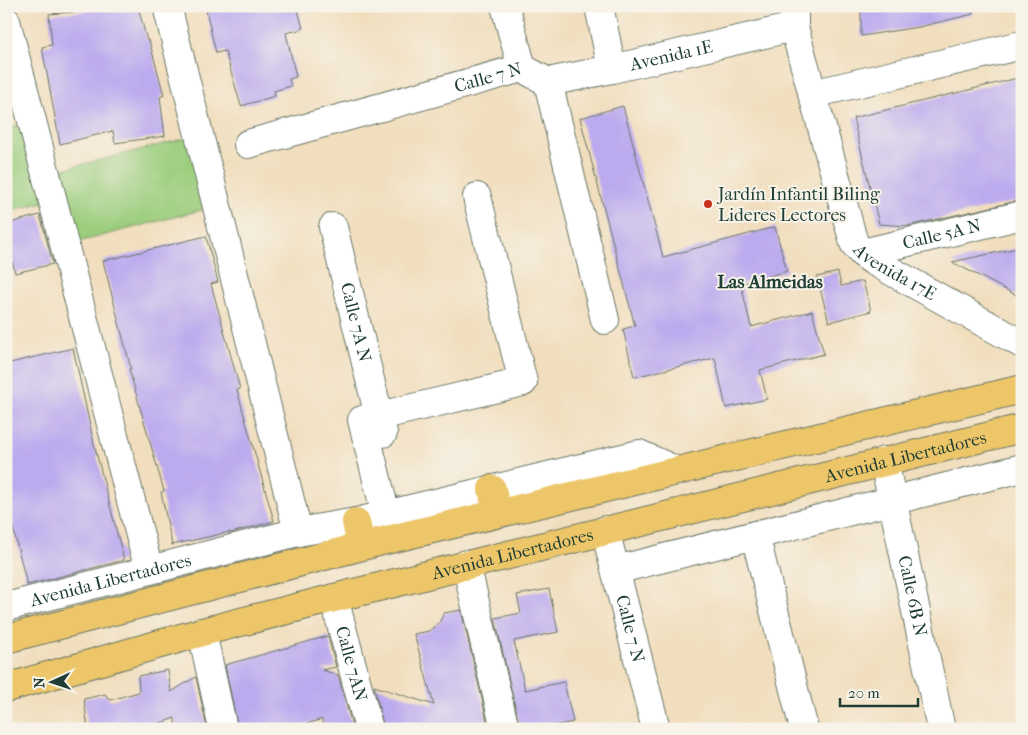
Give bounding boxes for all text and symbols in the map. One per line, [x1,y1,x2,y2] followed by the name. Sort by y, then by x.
[627,36,715,76] street label: Avenida 1E
[452,58,525,97] street label: Calle 7 N
[716,184,880,226] place label: Jardín Infantil Biling Lideres Lectores
[702,198,714,210] marker: Jardín Infantil Biling Lideres Lectores
[901,215,984,254] street label: Calle 5A N
[848,239,940,305] street label: Avenida 17E
[717,271,823,293] district label: Las Almeidas
[336,281,375,364] street label: Calle 7A N
[822,427,989,488] street label: Avenida Libertadores
[429,524,596,585] street label: Avenida Libertadores
[27,550,194,612] street label: Avenida Libertadores
[893,554,931,639] street label: Calle 6B N
[611,593,649,665] street label: Calle 7 N
[331,624,371,704] street label: Calle 7AN
[28,658,78,708] north arrow
[840,675,918,707] scale bar
[31,677,48,688] text: N
[848,684,880,702] text: 20 m

